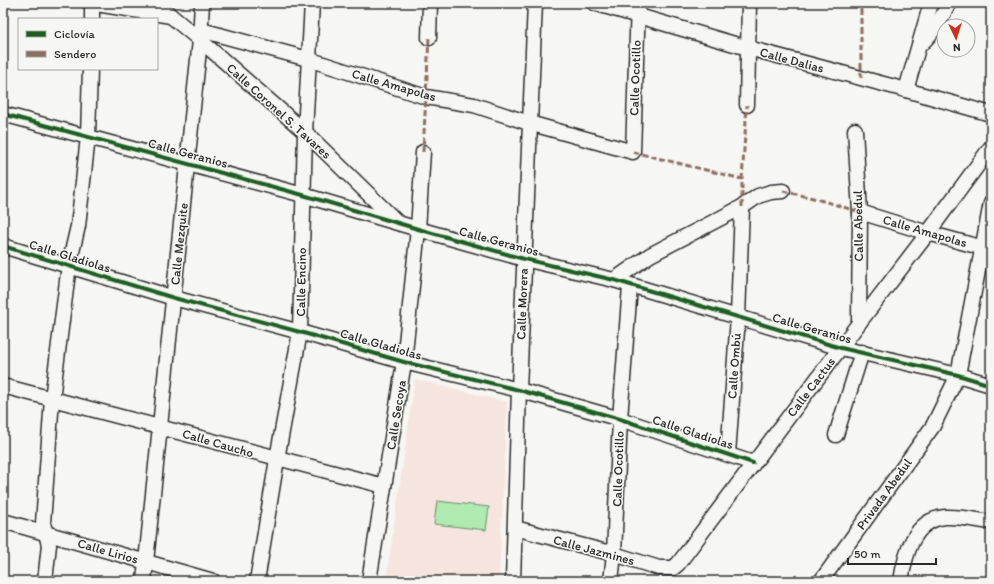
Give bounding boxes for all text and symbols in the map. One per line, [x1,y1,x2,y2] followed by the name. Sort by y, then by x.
[18,18,158,70] legend
[936,18,976,58] north arrow
[54,27,96,41] text: Ciclovía
[626,39,644,116] street label: Calle Ocotillo
[952,41,961,54] text: N
[758,44,826,76] street label: Calle Dalias
[54,47,96,61] text: Sendero
[224,60,334,162] street label: Calle Coronel S. Tavares
[350,66,438,104] street label: Calle Amapolas
[147,135,230,171] street label: Calle Geranios
[850,190,866,262] street label: Calle Abedul
[167,202,191,286] street label: Calle Mezquite
[881,212,969,250] street label: Calle Amapolas
[458,223,541,259] street label: Calle Geranios
[27,236,113,276] street label: Calle Gladiolas
[293,247,309,317] street label: Calle Encino
[513,267,531,340] street label: Calle Morera
[771,310,854,347] street label: Calle Geranios
[338,325,424,363] street label: Calle Gladiolas
[724,333,744,399] street label: Calle Ombú
[784,354,838,420] street label: Calle Cactus
[383,378,409,451] street label: Calle Secoya
[651,412,736,452] street label: Calle Gladiolas
[181,426,256,460] street label: Calle Caucho
[609,430,627,507] street label: Calle Ocotillo
[853,455,915,532] street label: Privada Abedul
[552,532,636,568] street label: Calle Jazmines
[76,535,140,567] street label: Calle Lirios
[848,540,936,566] scale bar
[854,547,880,561] text: 50 m

